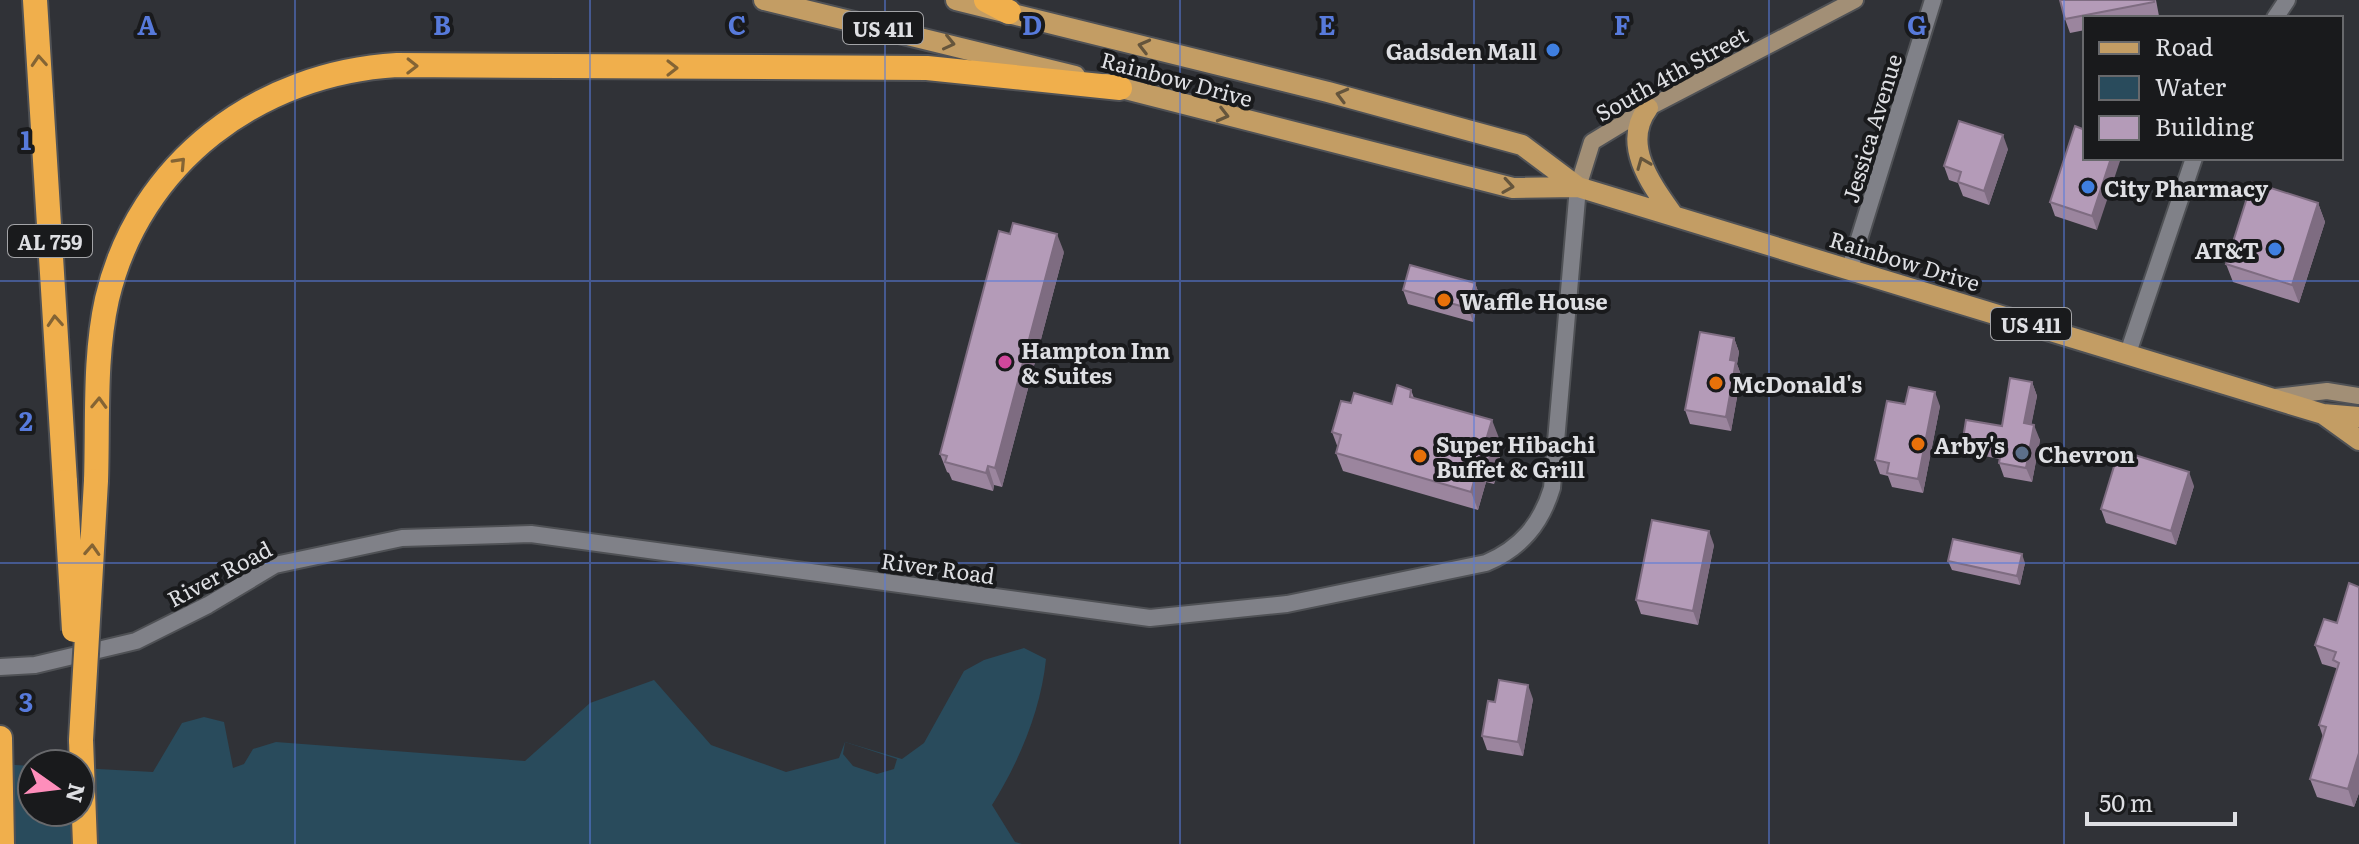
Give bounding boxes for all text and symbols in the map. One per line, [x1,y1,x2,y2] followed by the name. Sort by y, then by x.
[137,4,157,43] text: A
[433,4,451,43] text: B
[728,4,746,43] text: C
[1022,4,1042,43] text: D
[1318,4,1336,43] text: E
[1614,4,1630,43] text: F
[1907,4,1927,43] text: G
[843,12,923,44] road number: US 411
[2083,16,2343,160] legend
[1589,17,1753,129] street label: South 4th Street
[2155,28,2214,63] text: Road
[942,34,956,51] one-way arrow
[1386,34,1537,67] place label: Gadsden Mall
[1138,38,1152,55] one-way arrow
[1544,41,1562,59] marker: Gadsden Mall
[1097,42,1257,114] street label: Rainbow Drive
[1833,49,1909,207] street label: Jessica Avenue
[31,54,48,67] one-way arrow
[406,57,419,74] one-way arrow
[666,59,679,76] one-way arrow
[2155,68,2227,103] text: Water
[1336,88,1349,105] one-way arrow
[1216,105,1229,122] one-way arrow
[2155,108,2254,143] text: Building
[21,119,32,158] text: 1
[1637,157,1653,171] one-way arrow
[170,158,185,172] one-way arrow
[2104,171,2269,204] place label: City Pharmacy
[1501,177,1514,194] one-way arrow
[2079,178,2097,196] marker: City Pharmacy
[1826,221,1984,299] street label: Rainbow Drive
[8,225,92,257] road number: AL 759
[2195,233,2259,266] place label: AT&T
[2266,240,2284,258] marker: AT&T
[1460,284,1608,317] place label: Waffle House
[1435,291,1453,309] marker: Waffle House
[1991,308,2071,340] road number: US 411
[47,314,64,327] one-way arrow
[1021,333,1170,391] place label: Hampton Inn & Suites
[996,353,1014,371] marker: Hampton Inn & Suites
[1732,367,1862,400] place label: McDonald's
[1707,374,1725,392] marker: McDonald's
[91,396,108,409] one-way arrow
[19,400,33,439] text: 2
[1436,427,1595,485] place label: Super Hibachi Buffet & Grill
[1934,428,2005,461] place label: Arby's
[1909,435,1927,453] marker: Arby's
[2038,437,2135,470] place label: Chevron
[2013,444,2031,462] marker: Chevron
[1411,447,1429,465] marker: Super Hibachi Buffet & Grill
[161,532,277,614] street label: River Road
[83,543,100,556] one-way arrow
[879,543,997,591] street label: River Road
[19,681,33,720] text: 3
[16,748,96,828] north arrow
[2087,776,2235,826] scale bar
[59,780,95,806] text: N
[2099,784,2153,819] text: 50 m

